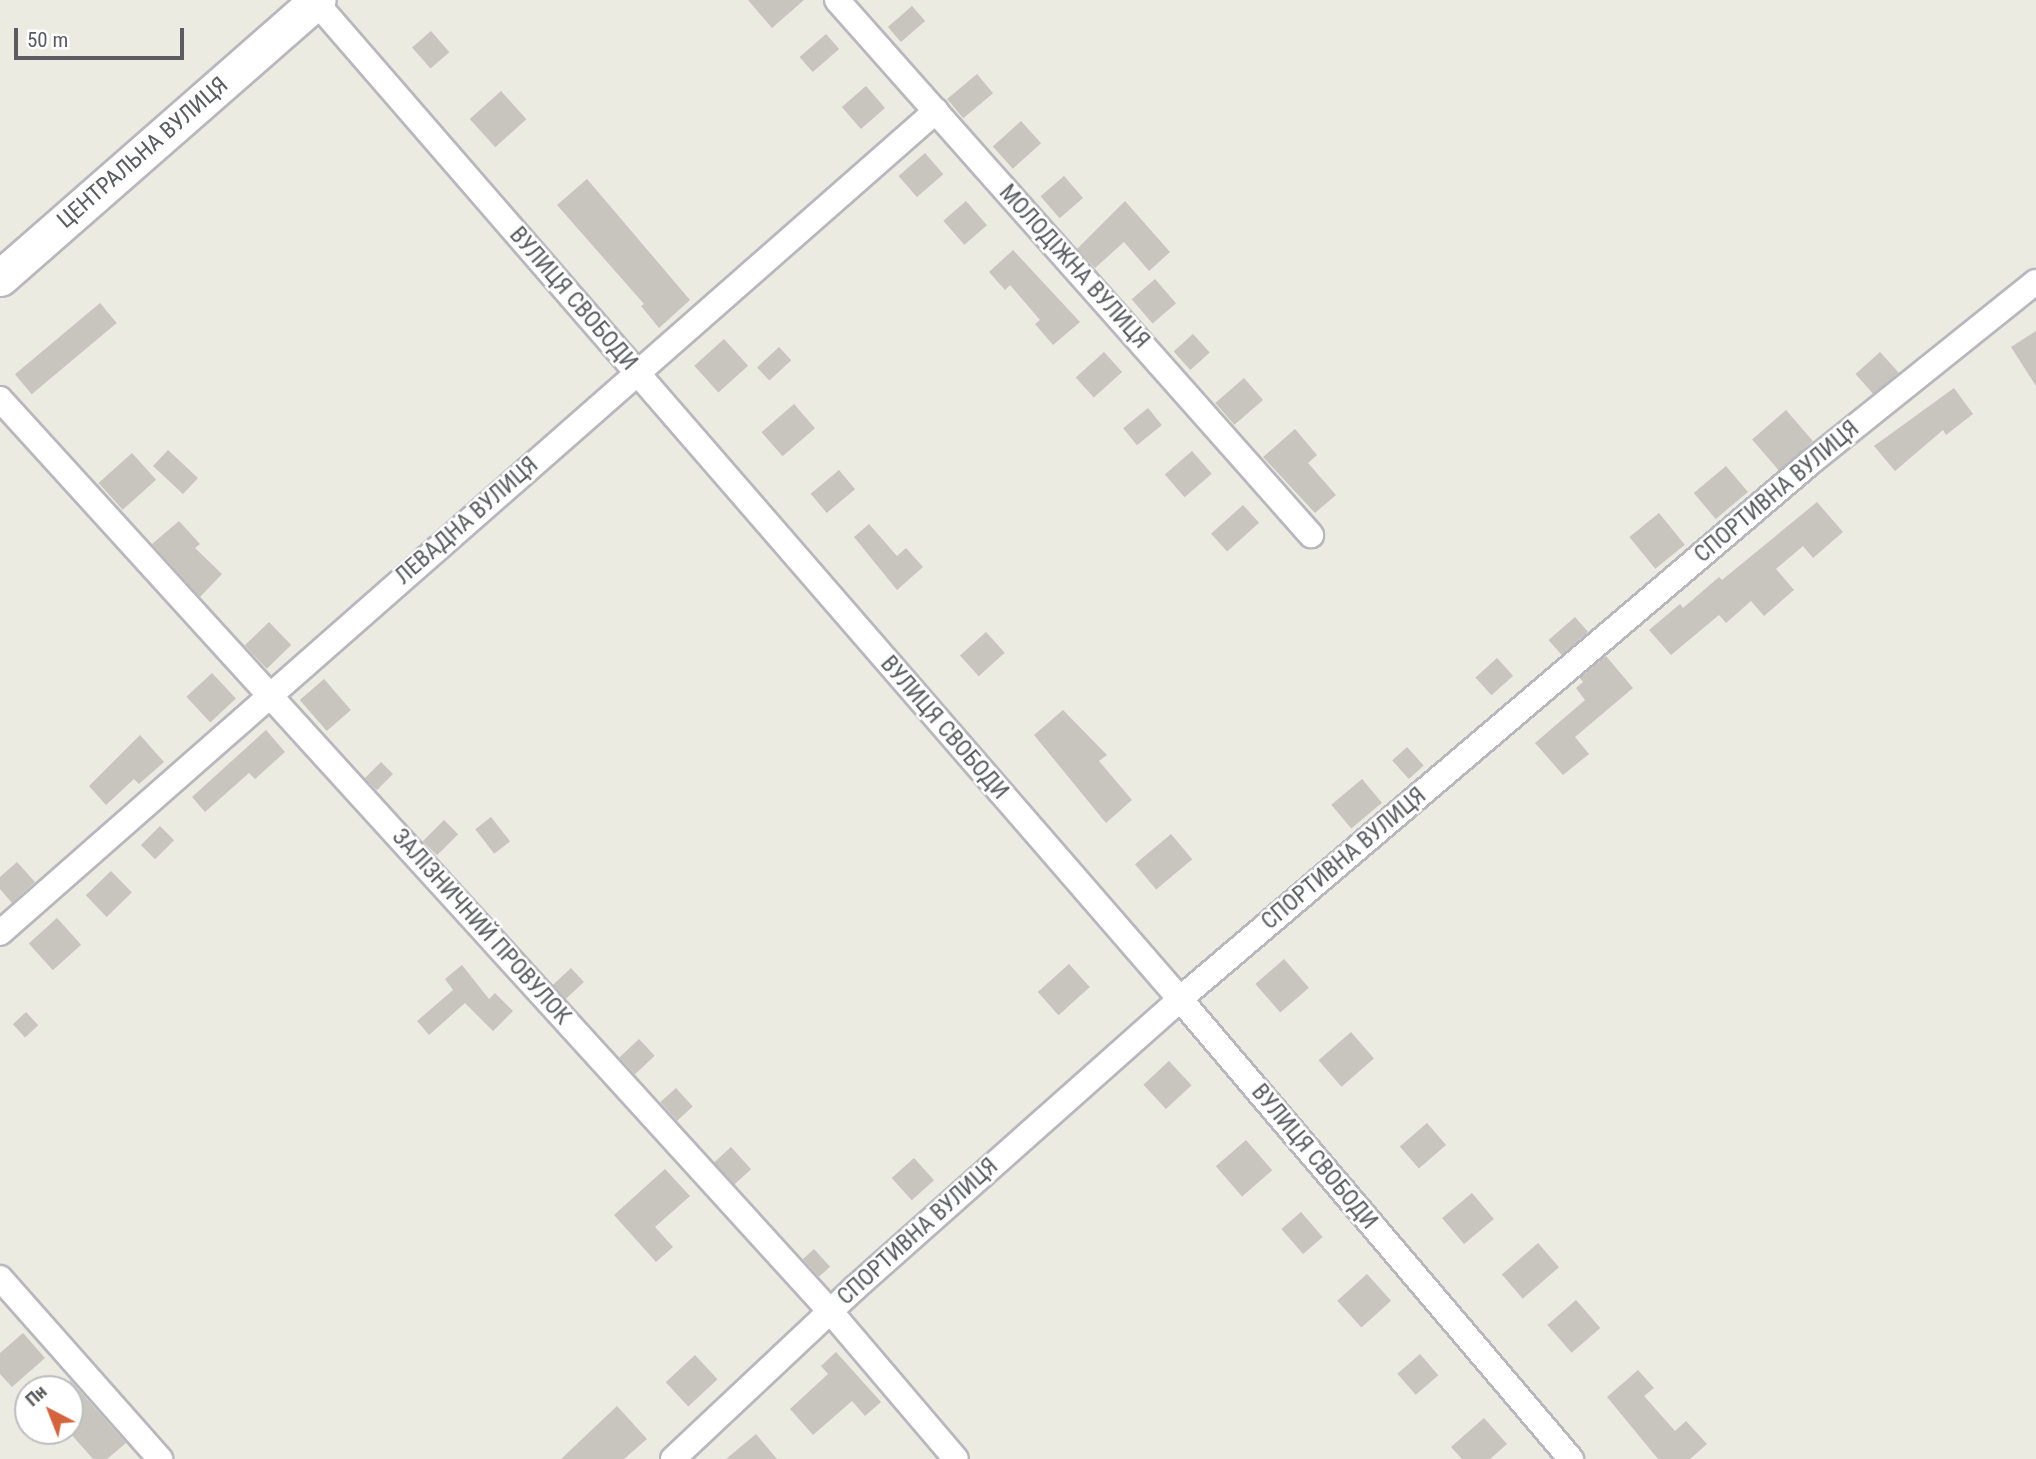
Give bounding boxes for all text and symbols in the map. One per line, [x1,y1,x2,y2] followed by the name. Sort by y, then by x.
[18,14,187,58] scale bar
[27,28,68,52] text: 50 m
[52,71,234,235] street label: ЦЕНТРАЛЬНА ВУЛИЦЯ
[993,179,1155,355] street label: МОЛОДІЖНА ВУЛИЦЯ
[503,222,643,376] street label: ВУЛИЦЯ СВОБОДИ
[1689,415,1865,569] street label: СПОРТИВНА ВУЛИЦЯ
[390,451,544,591] street label: ЛЕВАДНА ВУЛИЦЯ
[874,651,1014,805] street label: ВУЛИЦЯ СВОБОДИ
[1256,782,1432,936] street label: СПОРТИВНА ВУЛИЦЯ
[386,824,576,1030] street label: ЗАЛІЗНИЧНИЙ ПРОВУЛОК
[1245,1079,1383,1235] street label: ВУЛИЦЯ СВОБОДИ
[832,1153,1004,1311] street label: СПОРТИВНА ВУЛИЦЯ
[14,1375,84,1445] north arrow
[20,1380,52,1411] text: Пн

